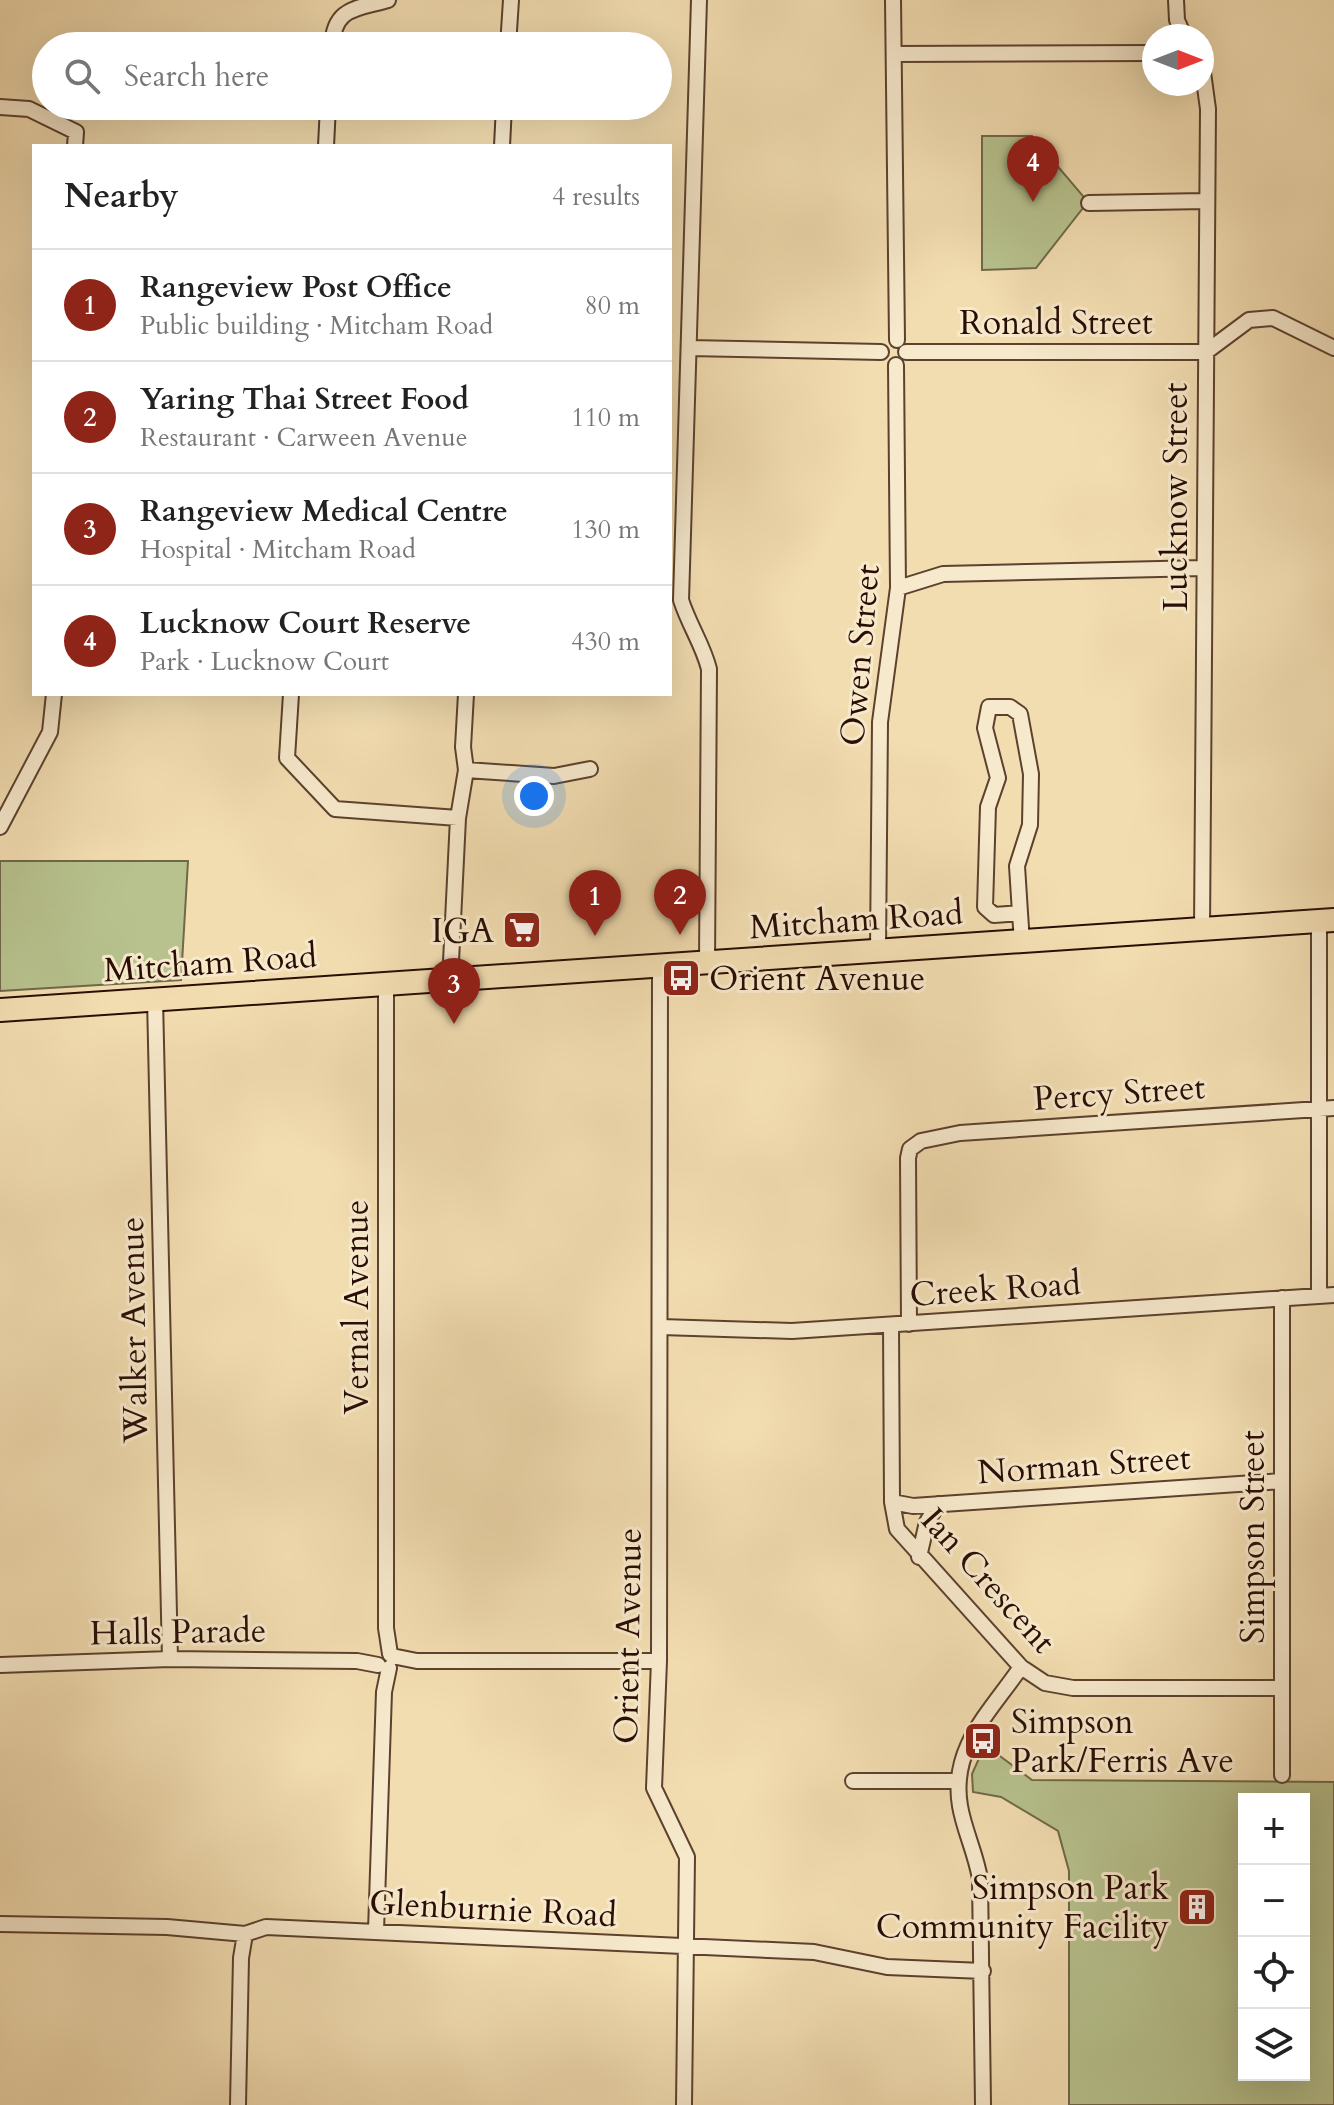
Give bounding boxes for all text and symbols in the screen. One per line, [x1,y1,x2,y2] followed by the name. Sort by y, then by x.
[1142,24,1214,96] north arrow
[32,32,672,120] search box
[60,54,104,98] icon: search
[124,56,269,97] text: Search here
[1007,136,1059,202] pin: 4
[64,173,179,219] text: Nearby
[552,179,640,214] text: 4 results
[140,267,452,308] text: Rangeview Post Office
[83,288,97,323] text: 1
[584,288,640,323] text: 80 m
[959,300,1153,346] street label: Ronald Street
[140,308,493,343] text: Public building · Mitcham Road
[140,379,469,420] text: Yaring Thai Street Food
[1153,382,1199,611] street label: Lucknow Street
[83,400,97,435] text: 2
[571,400,640,435] text: 110 m
[140,420,468,455] text: Restaurant · Carween Avenue
[140,491,508,532] text: Rangeview Medical Centre
[83,512,97,547] text: 3
[571,512,640,547] text: 130 m
[140,532,416,567] text: Hospital · Mitcham Road
[829,562,891,748] street label: Owen Street
[140,603,471,644] text: Lucknow Court Reserve
[83,624,97,659] text: 4
[571,624,640,659] text: 430 m
[140,644,389,679] text: Park · Lucknow Court
[514,776,554,816] your location
[654,869,706,935] pin: 2
[569,870,621,936] pin: 1
[748,890,964,950] street label: Mitcham Road
[431,908,495,954] place label: IGA
[501,909,543,951] supermarket icon: IGA
[102,933,318,993] street label: Mitcham Road
[709,956,925,1002] place label: Orient Avenue
[660,957,702,999] bus stop icon: Orient Avenue
[428,958,480,1024] pin: 3
[1032,1064,1207,1122] street label: Percy Street
[334,1200,380,1414] street label: Vernal Avenue
[109,1216,159,1445] street label: Walker Avenue
[908,1260,1082,1318] street label: Creek Road
[1230,1430,1276,1644] street label: Simpson Street
[976,1435,1192,1495] street label: Norman Street
[911,1498,1066,1663] street label: Ian Crescent
[603,1528,653,1745] street label: Orient Avenue
[89,1607,267,1657] street label: Halls Parade
[1011,1699,1234,1784] place label: Simpson Park/Ferris Ave
[962,1720,1004,1762] bus stop icon: Simpson Park/Ferris Ave
[1238,1793,1310,2081] map controls
[1238,1793,1310,1865] button: +
[876,1865,1170,1950] place label: Simpson Park Community Facility
[1238,1865,1310,1937] button: −
[368,1880,618,1938] street label: Glenburnie Road
[1176,1886,1218,1928] building icon: Simpson Park Community Facility
[1238,1937,1310,2009] button: locate
[1238,2009,1310,2081] button: layers

